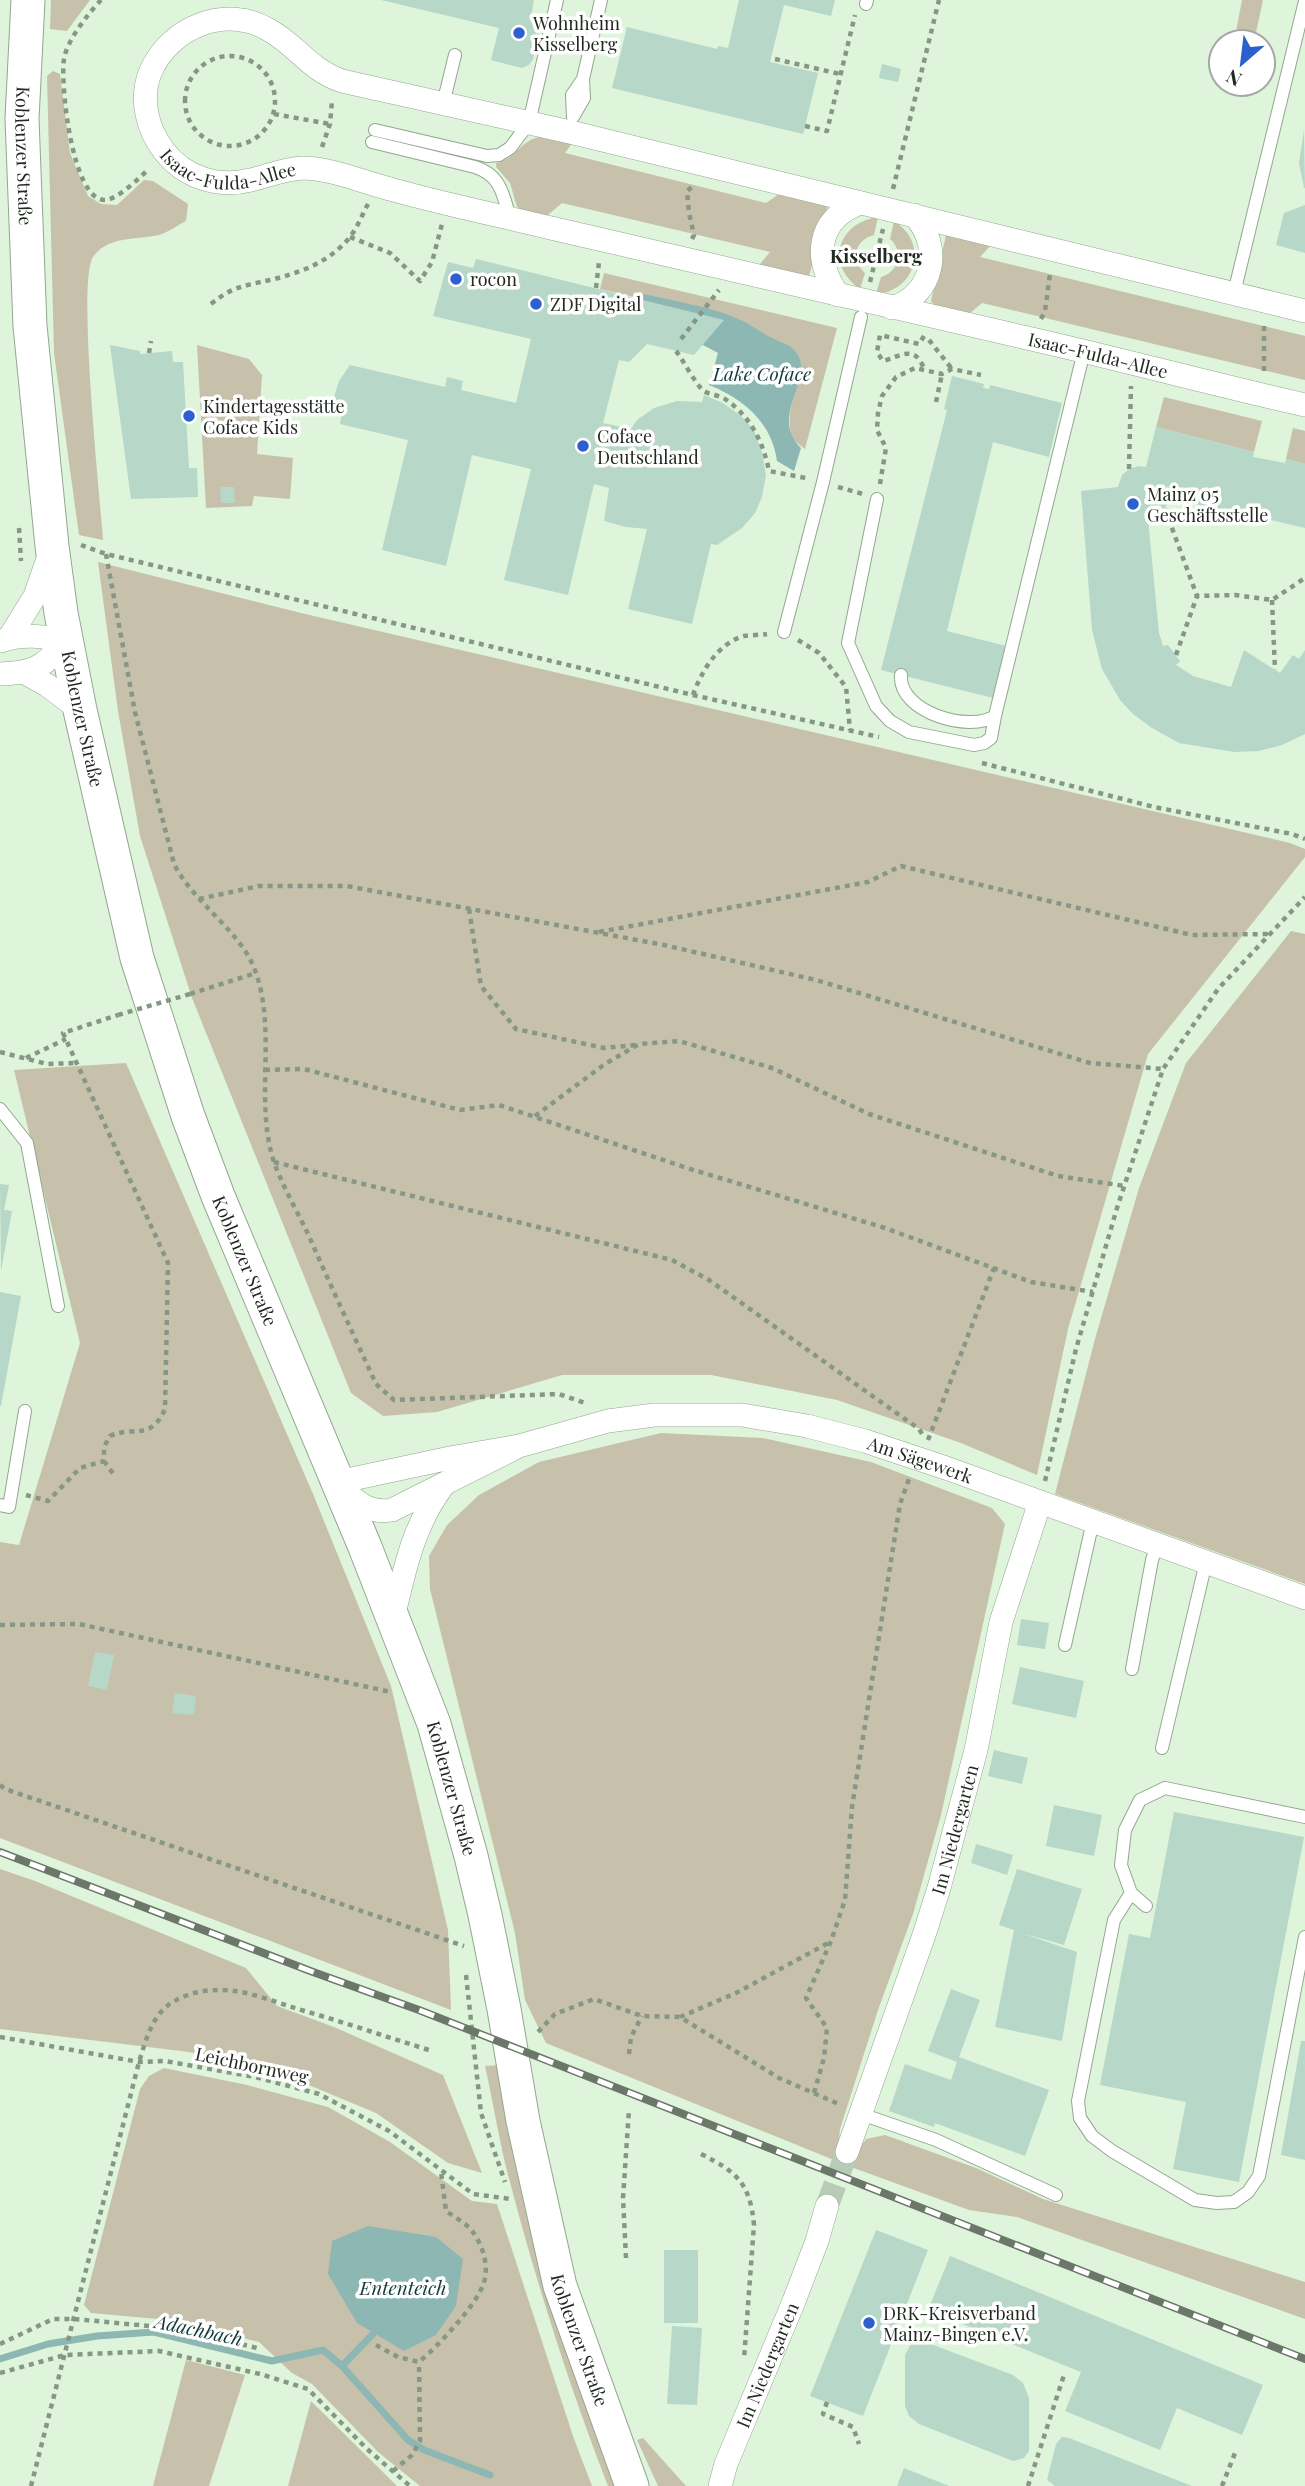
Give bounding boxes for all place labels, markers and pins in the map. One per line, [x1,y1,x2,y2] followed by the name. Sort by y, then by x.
[532,11,620,56] place label: Wohnheim Kisselberg
[511,25,527,41] marker: Wohnheim Kisselberg
[470,267,517,291] place label: rocon
[448,271,464,287] marker: rocon
[550,292,641,316] place label: ZDF Digital
[528,296,544,312] marker: ZDF Digital
[203,394,345,439] place label: Kindertagesstätte Coface Kids
[181,408,197,424] marker: Kindertagesstätte Coface Kids
[597,424,699,469] place label: Coface Deutschland
[575,438,591,454] marker: Coface Deutschland
[1147,482,1268,527] place label: Mainz 05 Geschäftsstelle
[1125,496,1141,512] marker: Mainz 05 Geschäftsstelle
[883,2301,1036,2346] place label: DRK-Kreisverband Mainz-Bingen e.V.
[861,2315,877,2331] marker: DRK-Kreisverband Mainz-Bingen e.V.

